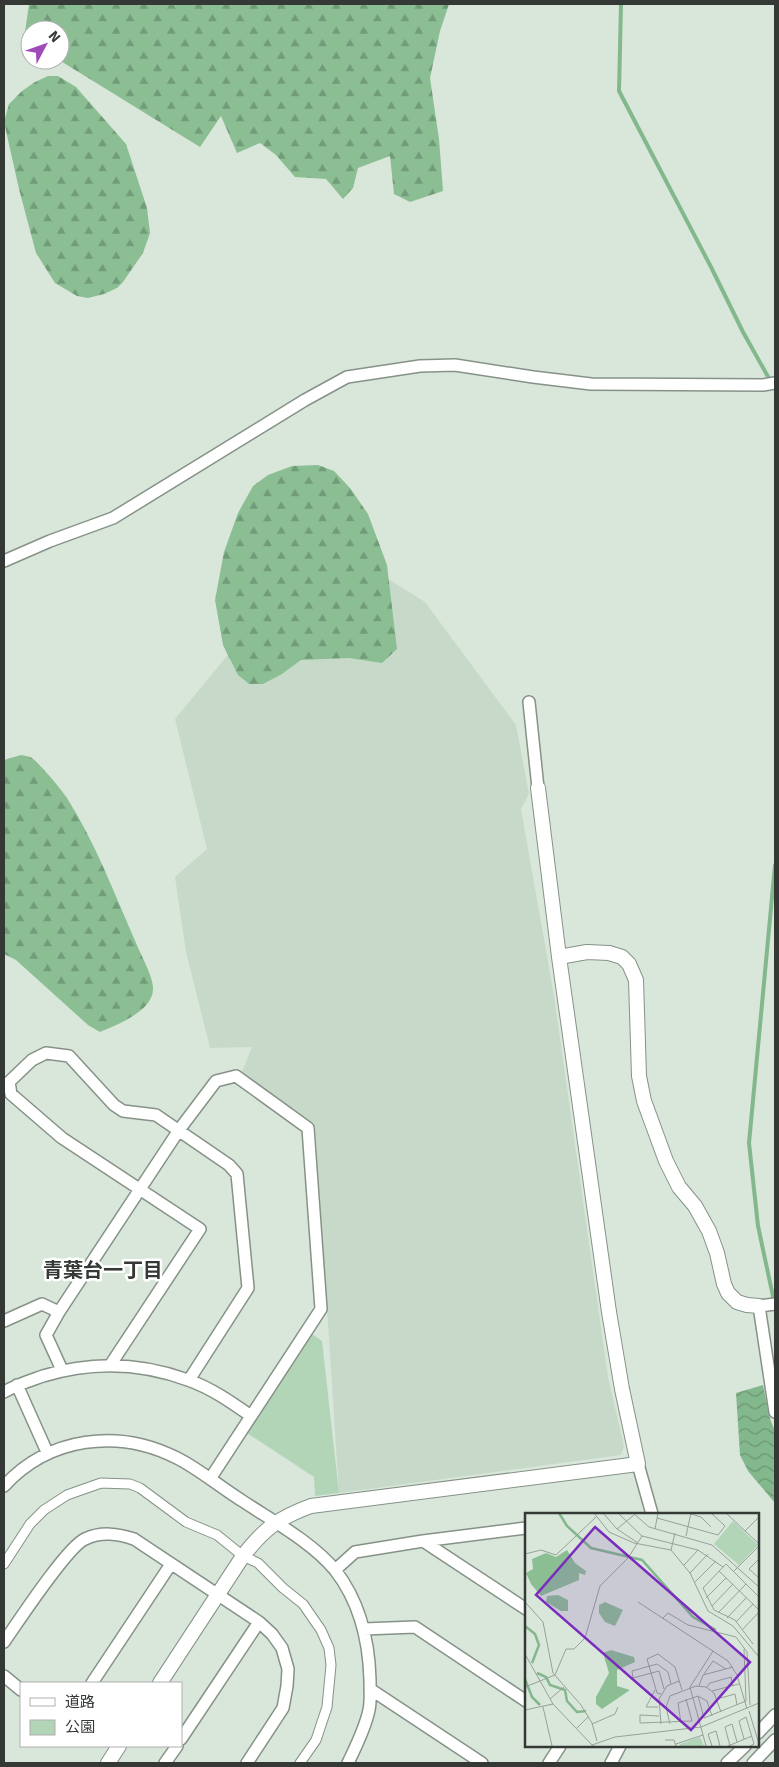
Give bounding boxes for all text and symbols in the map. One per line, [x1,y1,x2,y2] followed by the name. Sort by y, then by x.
[20,20,70,70] north arrow
[45,28,64,46] text: N
[43,1258,163,1283] district label: 青葉台一丁目
[525,1513,759,1747] inset map
[20,1682,182,1747] legend
[65,1693,95,1711] text: 道路
[65,1718,95,1736] text: 公園

